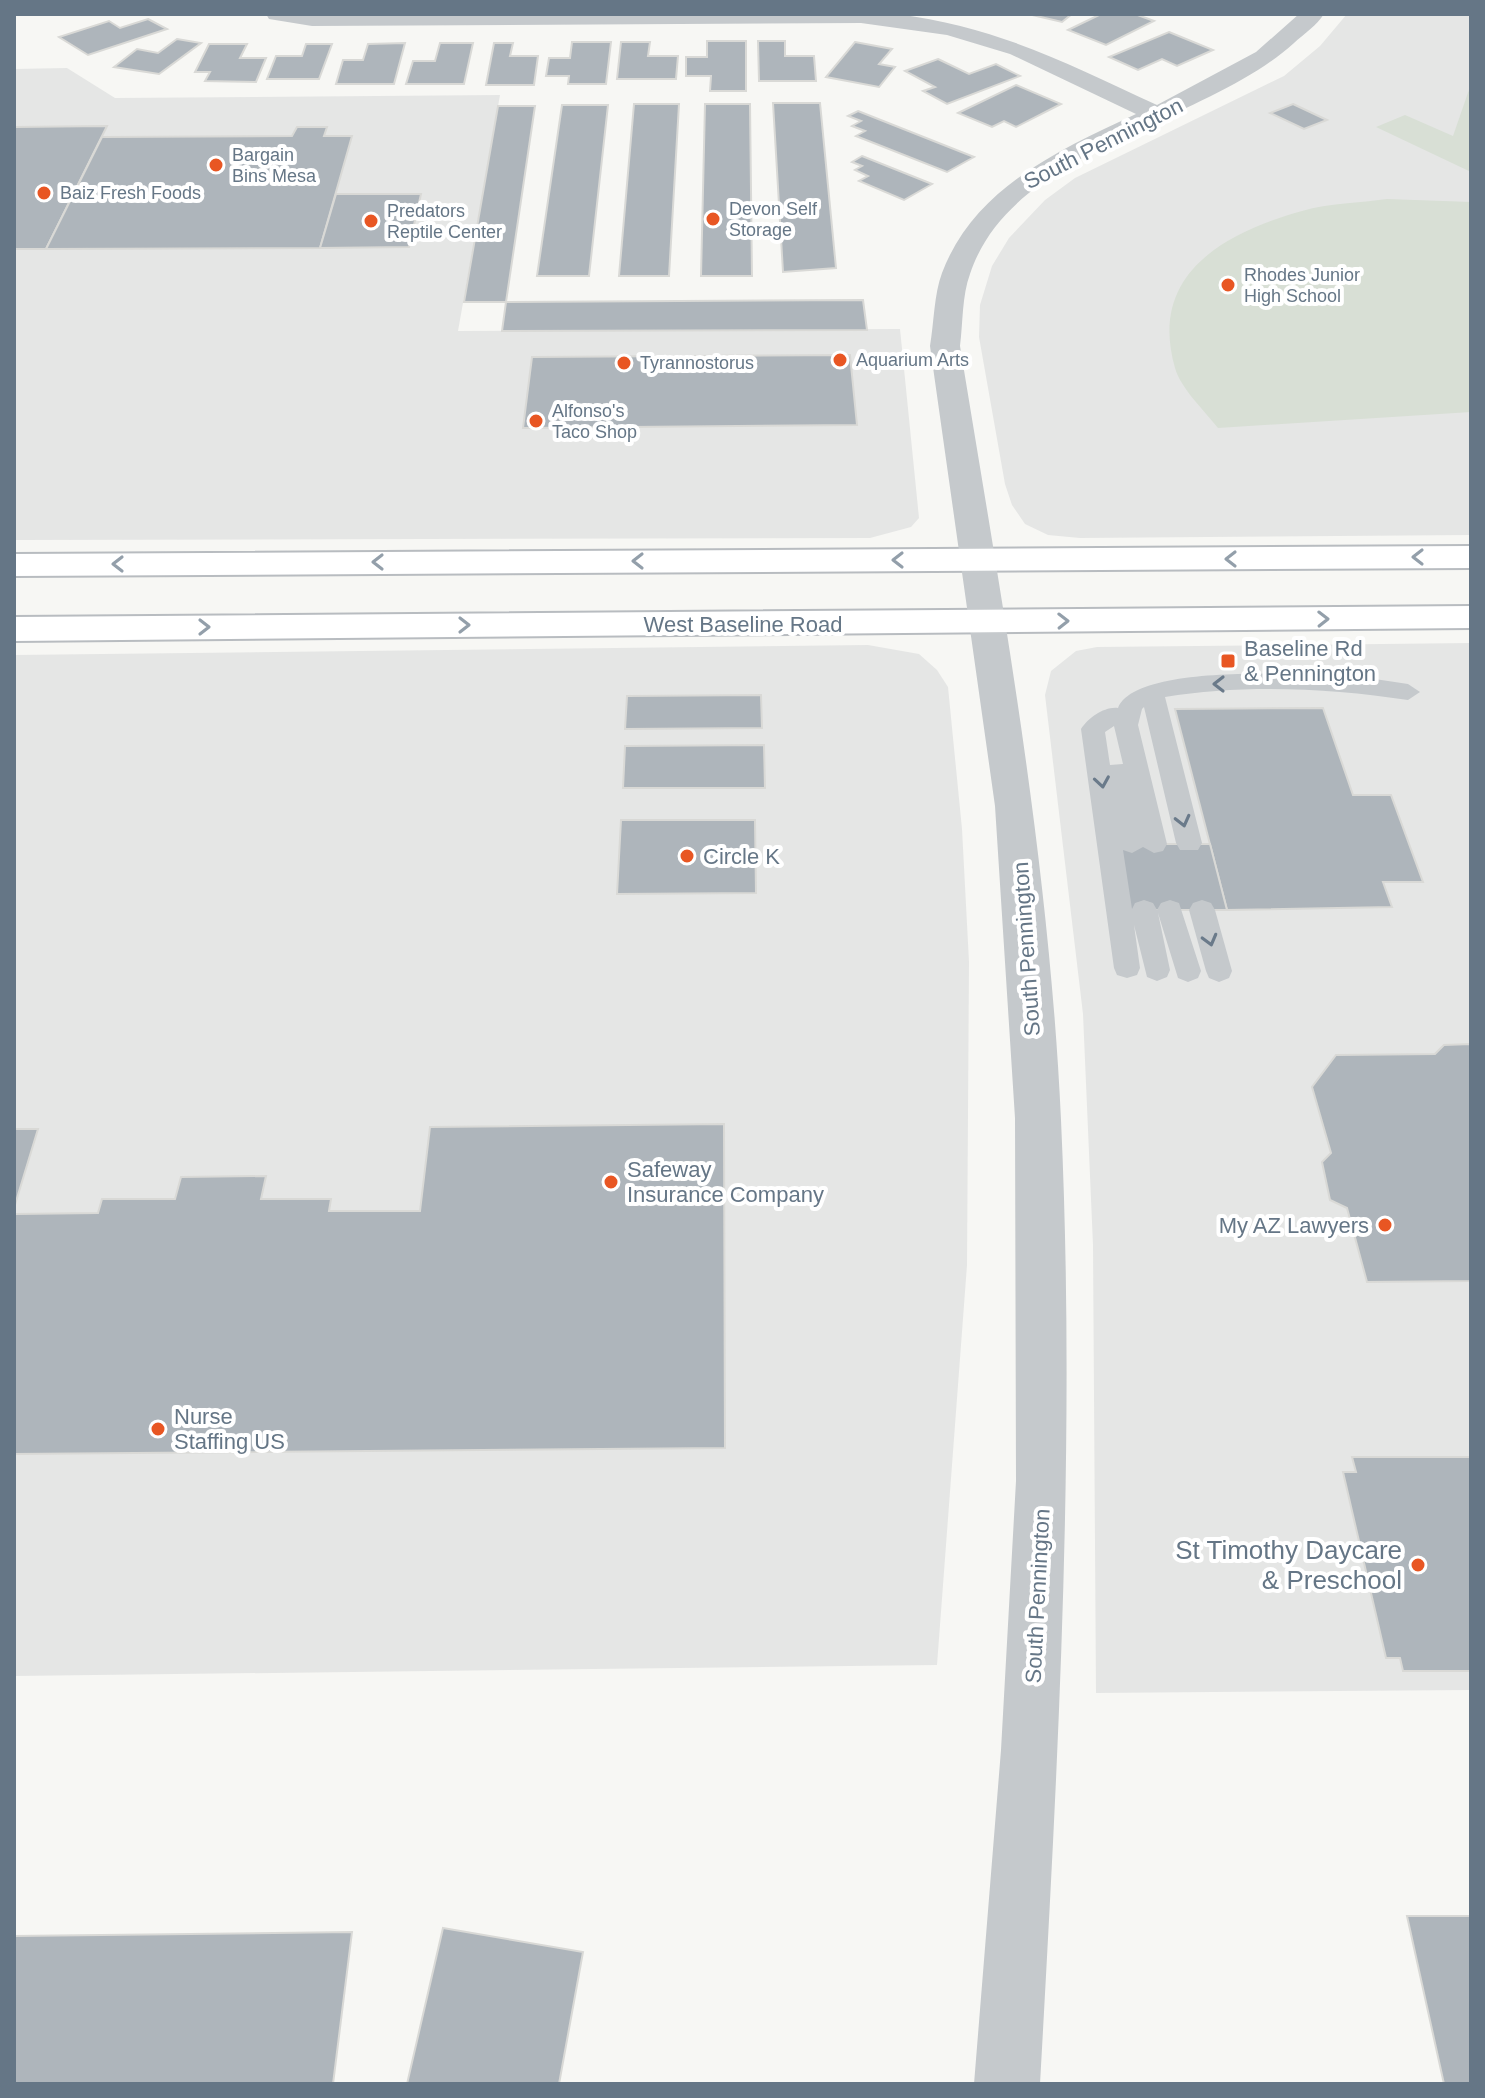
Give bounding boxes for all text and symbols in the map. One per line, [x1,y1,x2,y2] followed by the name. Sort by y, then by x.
[1020,93,1187,194] street label: South Pennington
[232,145,317,186] place label: Bargain Bins Mesa
[207,156,225,174] marker: Bargain Bins Mesa
[60,183,201,203] place label: Baiz Fresh Foods
[35,184,53,202] marker: Baiz Fresh Foods
[729,199,818,240] place label: Devon Self Storage
[387,201,502,242] place label: Predators Reptile Center
[704,210,722,228] marker: Devon Self Storage
[362,212,380,230] marker: Predators Reptile Center
[1244,265,1360,306] place label: Rhodes Junior High School
[1219,276,1237,294] marker: Rhodes Junior High School
[856,350,969,370] place label: Aquarium Arts
[831,351,849,369] marker: Aquarium Arts
[640,353,754,373] place label: Tyrannostorus
[615,354,633,372] marker: Tyrannostorus
[552,401,637,442] place label: Alfonso's Taco Shop
[527,412,545,430] marker: Alfonso's Taco Shop
[1411,548,1424,566] one-way arrow
[1224,550,1237,568] one-way arrow
[891,551,904,568] one-way arrow
[631,552,644,570] one-way arrow
[371,554,384,571] one-way arrow
[111,555,124,573] one-way arrow
[1317,610,1330,627] one-way arrow
[644,612,842,637] street label: West Baseline Road
[1057,613,1070,630] one-way arrow
[458,617,471,634] one-way arrow
[198,618,211,636] one-way arrow
[1244,636,1376,686] place label: Baseline Rd & Pennington
[1219,652,1237,670] marker: Baseline Rd & Pennington
[1212,675,1225,692] one-way arrow
[1092,775,1109,789] one-way arrow
[1174,814,1191,828] one-way arrow
[703,844,780,869] place label: Circle K
[678,847,696,865] marker: Circle K
[1008,861,1045,1037] street label: South Pennington
[1201,933,1218,947] one-way arrow
[627,1157,824,1207] place label: Safeway Insurance Company
[602,1173,620,1191] marker: Safeway Insurance Company
[1219,1213,1369,1238] place label: My AZ Lawyers
[1376,1216,1394,1234] marker: My AZ Lawyers
[174,1404,285,1454] place label: Nurse Staffing US
[149,1420,167,1438] marker: Nurse Staffing US
[1020,1508,1055,1684] street label: South Pennington
[1175,1535,1402,1595] place label: St Timothy Daycare & Preschool
[1409,1556,1427,1574] marker: St Timothy Daycare & Preschool

